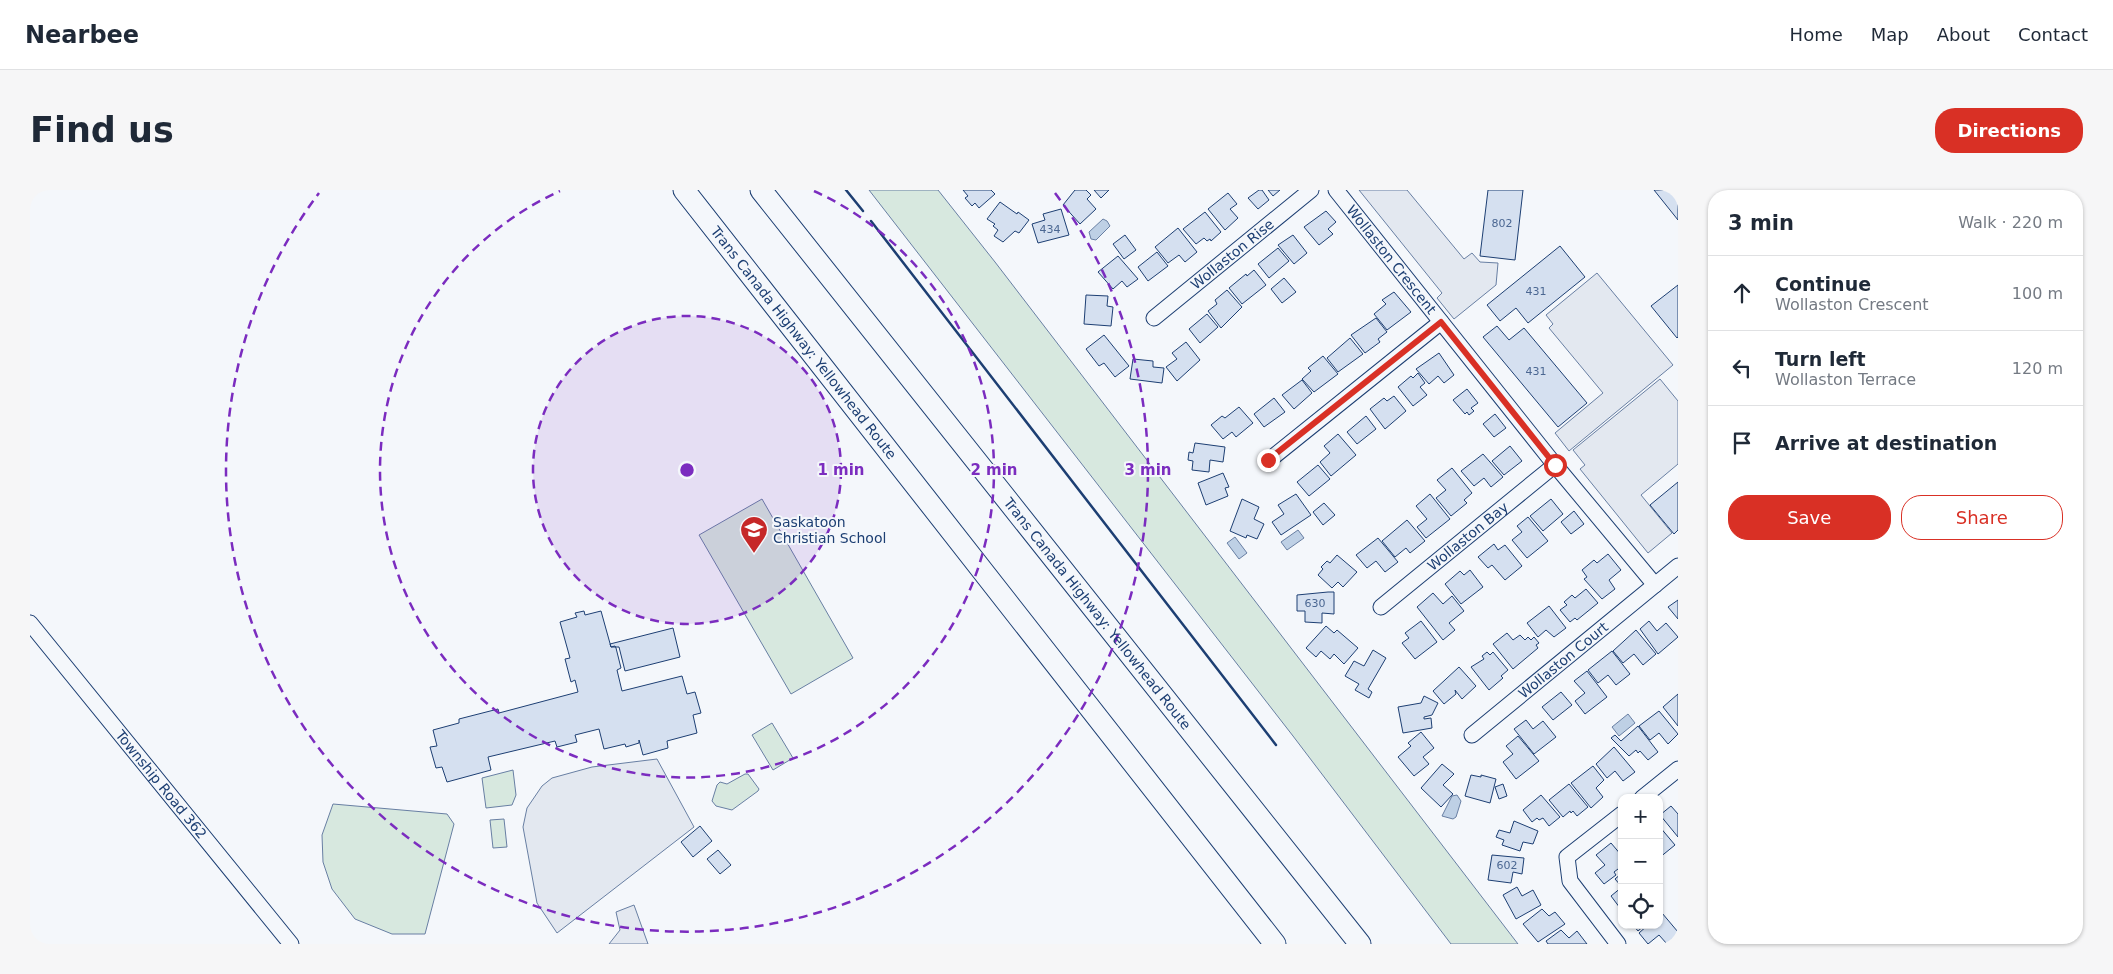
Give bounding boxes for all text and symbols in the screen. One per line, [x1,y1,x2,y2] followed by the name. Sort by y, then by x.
[25,21,139,49] text: Nearbee
[1790,24,1843,45] text: Home
[1871,24,1909,45] text: Map
[1937,24,1990,45] text: About
[2018,24,2088,45] text: Contact
[1935,108,2083,153] button: Directions
[30,110,174,150] text: Find us
[1343,202,1440,318] street label: Wollaston Crescent
[1728,211,1794,235] text: 3 min
[1958,213,2063,232] text: Walk · 220 m
[1188,216,1277,293] street label: Wollaston Rise
[1492,217,1513,230] house number: 802
[707,222,900,462] street label: Trans Canada Highway: Yellowhead Route
[1040,223,1061,236] house number: 434
[1775,273,1871,295] text: Continue
[1728,279,1756,307] icon: ahead
[2012,284,2063,303] text: 100 m
[1526,285,1547,298] house number: 431
[1775,295,1929,314] text: Wollaston Crescent
[1775,348,1866,370] text: Turn left
[1728,354,1756,382] icon: left
[2012,359,2063,378] text: 120 m
[1526,365,1547,378] house number: 431
[1775,370,1916,389] text: Wollaston Terrace
[1728,429,1756,457] icon: arrive
[1775,432,1997,454] text: Arrive at destination
[1257,449,1280,472] route end
[1544,454,1567,477] route start
[678,461,696,479] centre of rings
[817,461,865,479] text: 1 min
[970,461,1018,479] text: 2 min
[1124,461,1172,479] text: 3 min
[1000,494,1194,733] street label: Trans Canada Highway: Yellowhead Route
[1728,495,1891,540] button: Save
[1901,495,2063,540] button: Share
[1424,499,1511,574] street label: Wollaston Bay
[773,514,886,546] place label: Saskatoon Christian School
[739,515,769,554] school or university icon: Saskatoon Christian School
[1305,597,1326,610] house number: 630
[1515,618,1612,702] street label: Wollaston Court
[112,726,210,842] street label: Township Road 362
[1618,794,1663,929] map controls
[1618,794,1663,839] button: +
[1618,839,1663,884] button: −
[1497,859,1518,872] house number: 602
[1618,884,1663,929] button: locate

